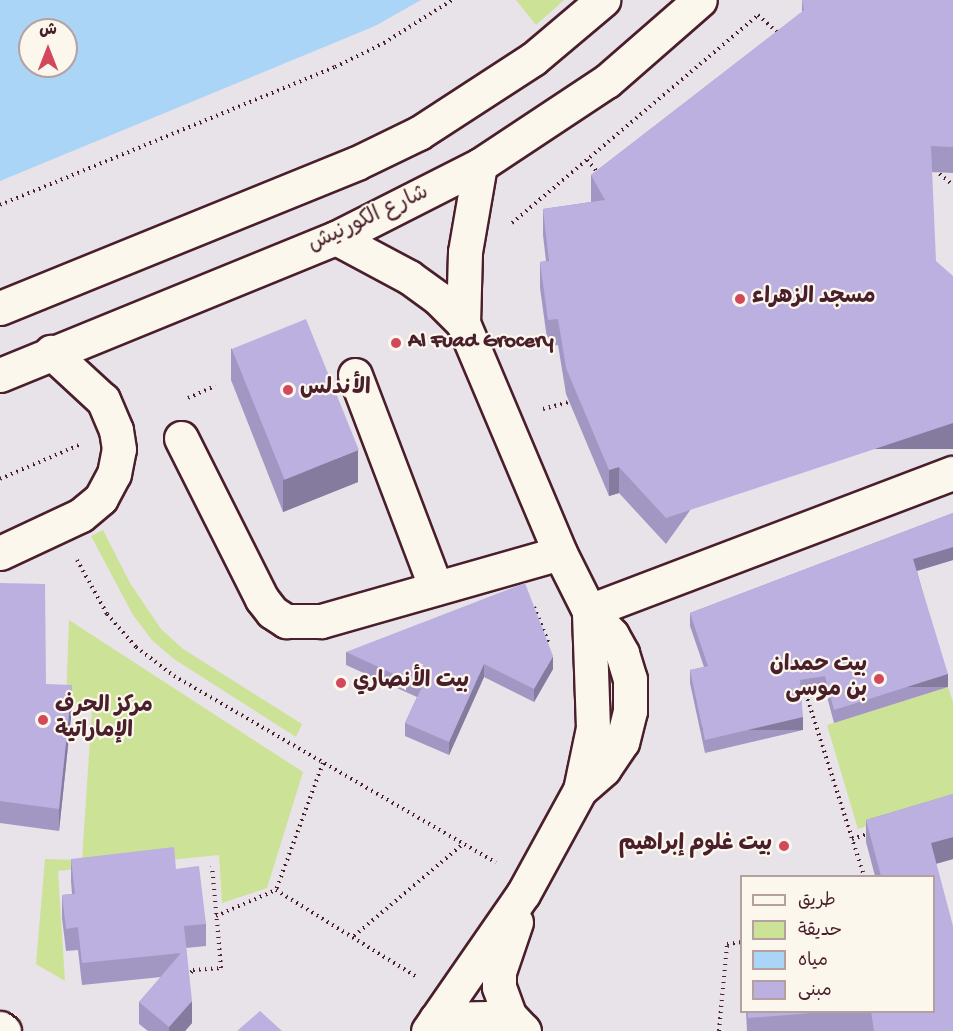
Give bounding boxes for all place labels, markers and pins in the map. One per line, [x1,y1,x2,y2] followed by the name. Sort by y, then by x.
[752,286,875,312] place label: مسجد الزهراء
[733,292,747,306] marker: مسجد الزهراء
[408,330,553,356] place label: Al Fuad Grocery
[389,336,403,350] marker: Al Fuad Grocery
[300,377,371,403] place label: الأندلس
[281,383,295,397] marker: الأندلس
[770,653,867,704] place label: بيت حمدان بن موسى
[353,670,469,696] place label: بيت الأنصاري
[872,672,886,686] marker: بيت حمدان بن موسى
[334,676,348,690] marker: بيت الأنصاري
[55,694,153,746] place label: مركز الحرف الإماراتية
[36,713,50,727] marker: مركز الحرف الإماراتية
[619,833,772,859] place label: بيت غلوم إبراهيم
[777,839,791,853] marker: بيت غلوم إبراهيم

